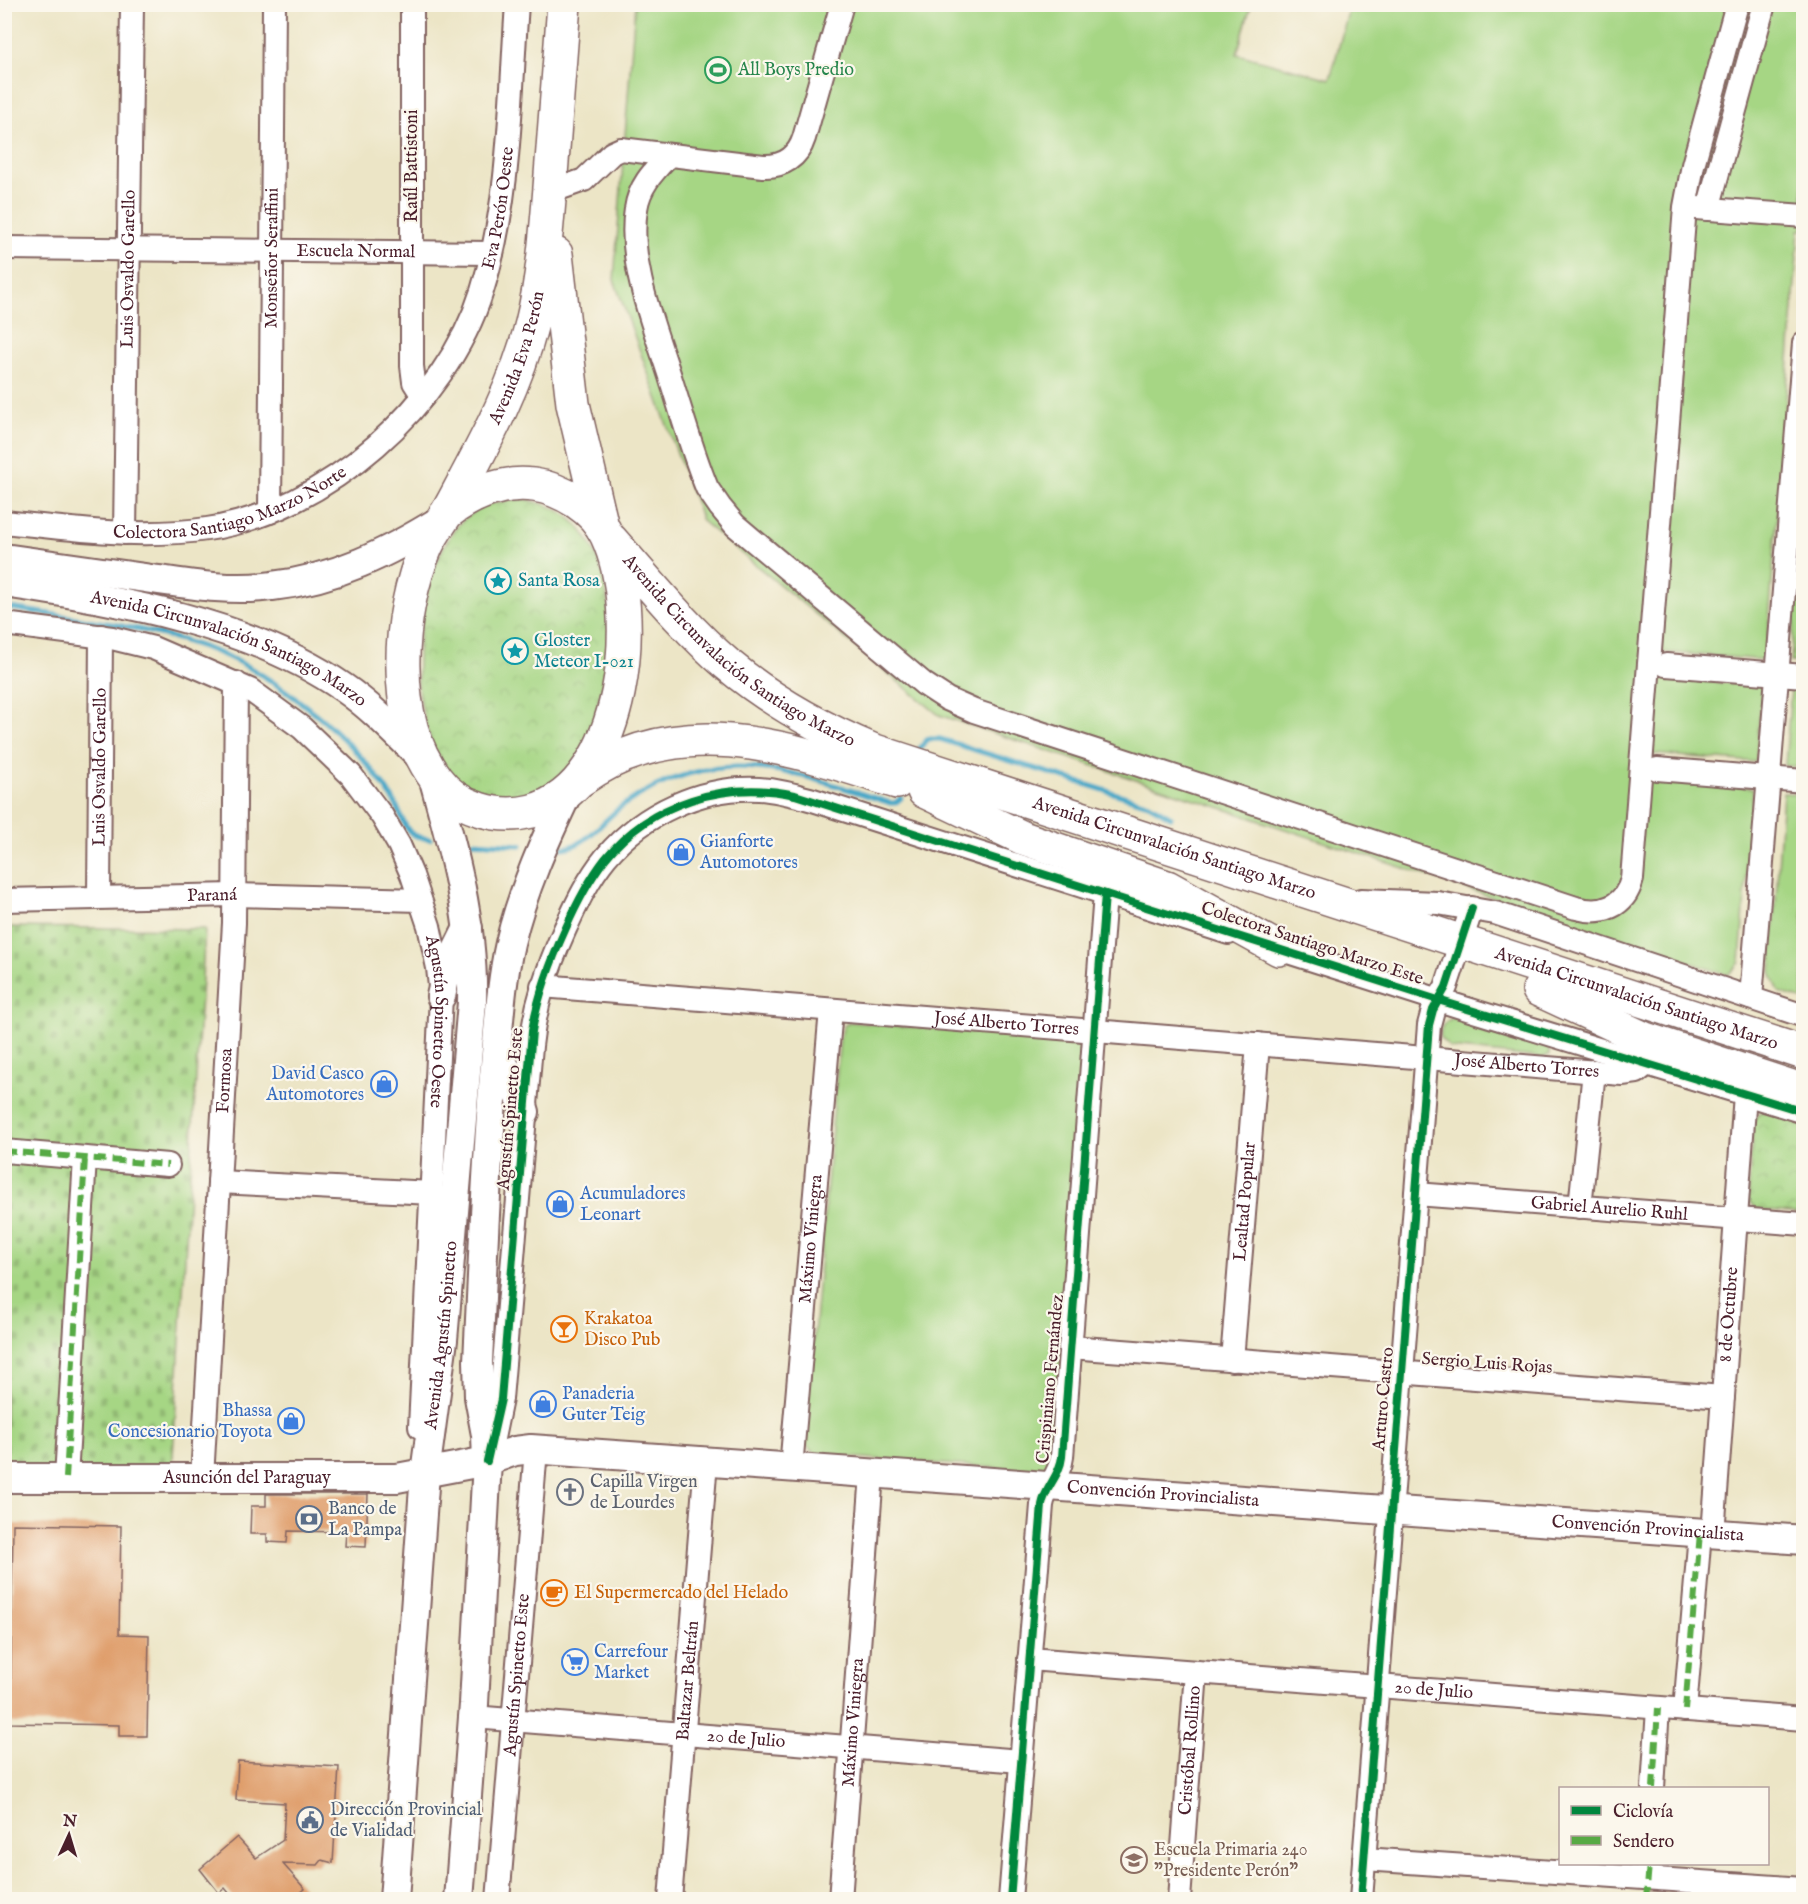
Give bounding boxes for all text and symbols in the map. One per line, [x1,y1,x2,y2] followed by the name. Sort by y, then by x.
[703,55,733,85] sports icon: All Boys Predio
[737,59,854,82] place label: All Boys Predio
[401,109,424,222] street label: Raúl Battistoni
[477,146,519,272] street label: Eva Perón Oeste
[260,187,284,328] street label: Monseñor Seraffini
[116,189,141,349] street label: Luis Osvaldo Garello
[296,239,416,264] street label: Escuela Normal
[483,289,550,429] street label: Avenida Eva Perón
[112,461,351,545] street label: Colectora Santiago Marzo Norte
[617,549,859,753] street label: Avenida Circunvalación Santiago Marzo
[483,566,513,596] place icon: Santa Rosa
[518,570,600,593] place label: Santa Rosa
[87,586,372,712] street label: Avenida Circunvalación Santiago Marzo
[534,630,634,674] place label: Gloster Meteor I-021
[500,636,530,666] place icon: Gloster Meteor I-021
[88,687,112,846] street label: Luis Osvaldo Garello
[1029,791,1319,905] street label: Avenida Circunvalación Santiago Marzo
[699,831,798,875] place label: Gianforte Automotores
[666,837,696,867] shop icon: Gianforte Automotores
[187,883,237,908] street label: Paraná
[1198,897,1426,991] street label: Colectora Santiago Marzo Este
[420,932,452,1109] street label: Agustín Spinetto Oeste
[1491,941,1781,1055] street label: Avenida Circunvalación Santiago Marzo
[931,1006,1080,1041] street label: José Alberto Torres
[492,1027,530,1192] street label: Agustín Spinetto Este
[212,1047,238,1114] street label: Formosa
[1451,1049,1600,1084] street label: José Alberto Torres
[265,1063,364,1107] place label: David Casco Automotores
[369,1069,399,1099] shop icon: David Casco Automotores
[1229,1141,1261,1262] street label: Lealtad Popular
[794,1173,828,1304] street label: Máximo Viniegra
[579,1183,686,1227] place label: Acumuladores Leonart
[545,1189,575,1219] shop icon: Acumuladores Leonart
[1530,1191,1689,1226] street label: Gabriel Aurelio Ruhl
[419,1240,463,1432] street label: Avenida Agustín Spinetto
[1714,1266,1744,1363] street label: 8 de Octubre
[1032,1293,1070,1465] street label: Crispiniano Fernández
[584,1308,661,1352] place label: Krakatoa Disco Pub
[549,1314,579,1344] bar icon: Krakatoa Disco Pub
[1368,1346,1400,1453] street label: Arturo Castro
[1421,1348,1553,1380] street label: Sergio Luis Rojas
[562,1383,645,1427] place label: Panaderia Guter Teig
[528,1389,558,1419] shop icon: Panaderia Guter Teig
[108,1400,272,1444] place label: Bhassa Concesionario Toyota
[276,1406,306,1436] shop icon: Bhassa Concesionario Toyota
[162,1467,331,1490] street label: Asunción del Paraguay
[590,1471,698,1515] place label: Capilla Virgen de Lourdes
[1066,1476,1260,1513] street label: Convención Provincialista
[555,1477,585,1507] church icon: Capilla Virgen de Lourdes
[328,1498,402,1542] place label: Banco de La Pampa
[294,1504,324,1534] bank icon: Banco de La Pampa
[1551,1510,1745,1547] street label: Convención Provincialista
[539,1578,569,1608] cafe icon: El Supermercado del Helado
[574,1582,788,1605] place label: El Supermercado del Helado
[499,1593,535,1758] street label: Agustín Spinetto Este
[672,1619,704,1742] street label: Baltazar Beltrán
[594,1641,669,1685] place label: Carrefour Market
[560,1647,590,1677] supermarket icon: Carrefour Market
[837,1657,870,1788] street label: Máximo Viniegra
[1394,1676,1474,1705] street label: 20 de Julio
[1174,1684,1206,1816] street label: Cristóbal Rollino
[706,1724,787,1754] street label: 20 de Julio
[1559,1787,1769,1865] legend
[330,1799,482,1843] place label: Dirección Provincial de Vialidad
[1613,1801,1673,1824] text: Ciclovía
[39,1805,99,1865] north arrow
[295,1805,325,1835] public building icon: Dirección Provincial de Vialidad
[61,1812,78,1833] text: N
[1613,1831,1675,1854] text: Sendero
[1154,1839,1308,1883] place label: Escuela Primaria 240 "Presidente Perón"
[1119,1845,1149,1875] school or university icon: Escuela Primaria 240 "Presidente Perón"

